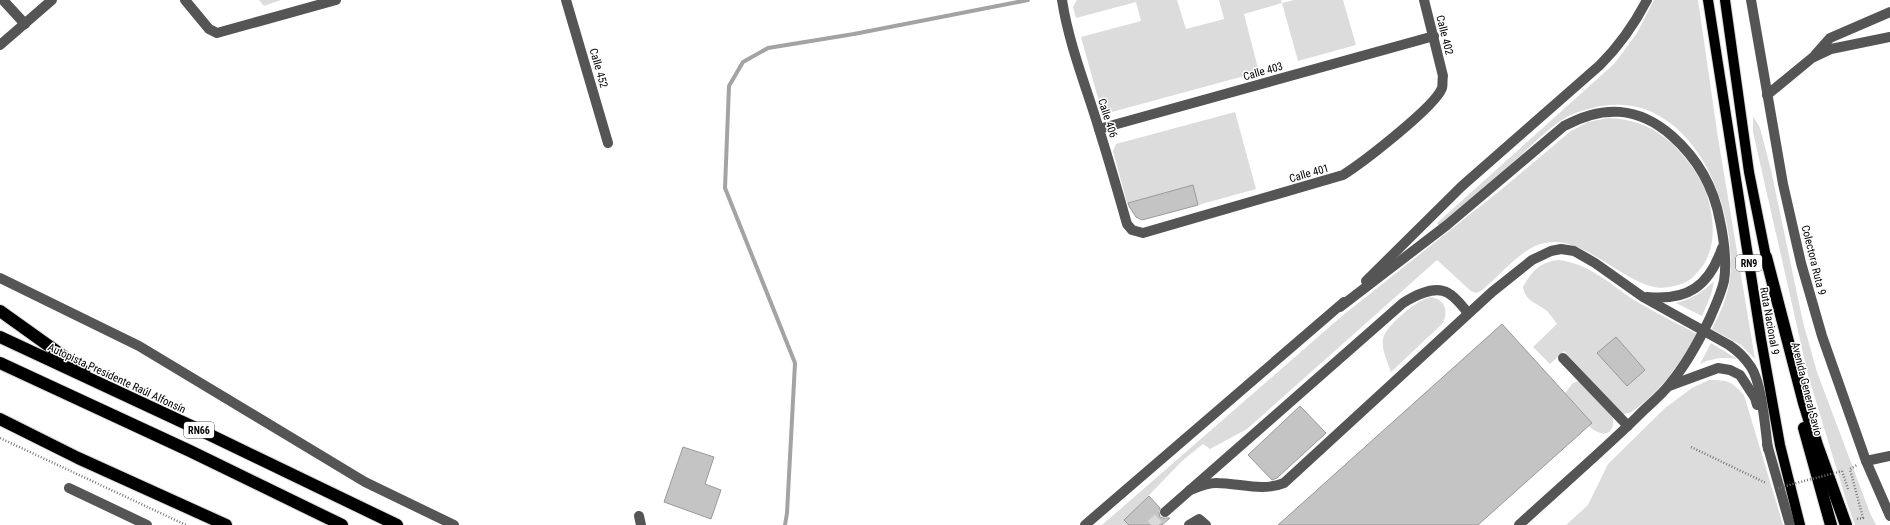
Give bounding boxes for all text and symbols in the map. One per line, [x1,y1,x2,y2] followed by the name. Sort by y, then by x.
[1433,14,1456,56] street label: Calle 402
[587,47,610,89] street label: Calle 452
[1242,60,1284,83] street label: Calle 403
[1095,97,1120,139] street label: Calle 406
[1288,162,1330,185] street label: Calle 401
[1799,224,1829,297] street label: Colectora Ruta 9
[1736,255,1762,271] road number: RN9
[1757,286,1782,356] street label: Ruta Nacional 9
[46,341,188,416] street label: Autopista Presidente Raúl Alfonsín
[1789,341,1825,438] street label: Avenida General Savio
[184,422,214,438] road number: RN66

